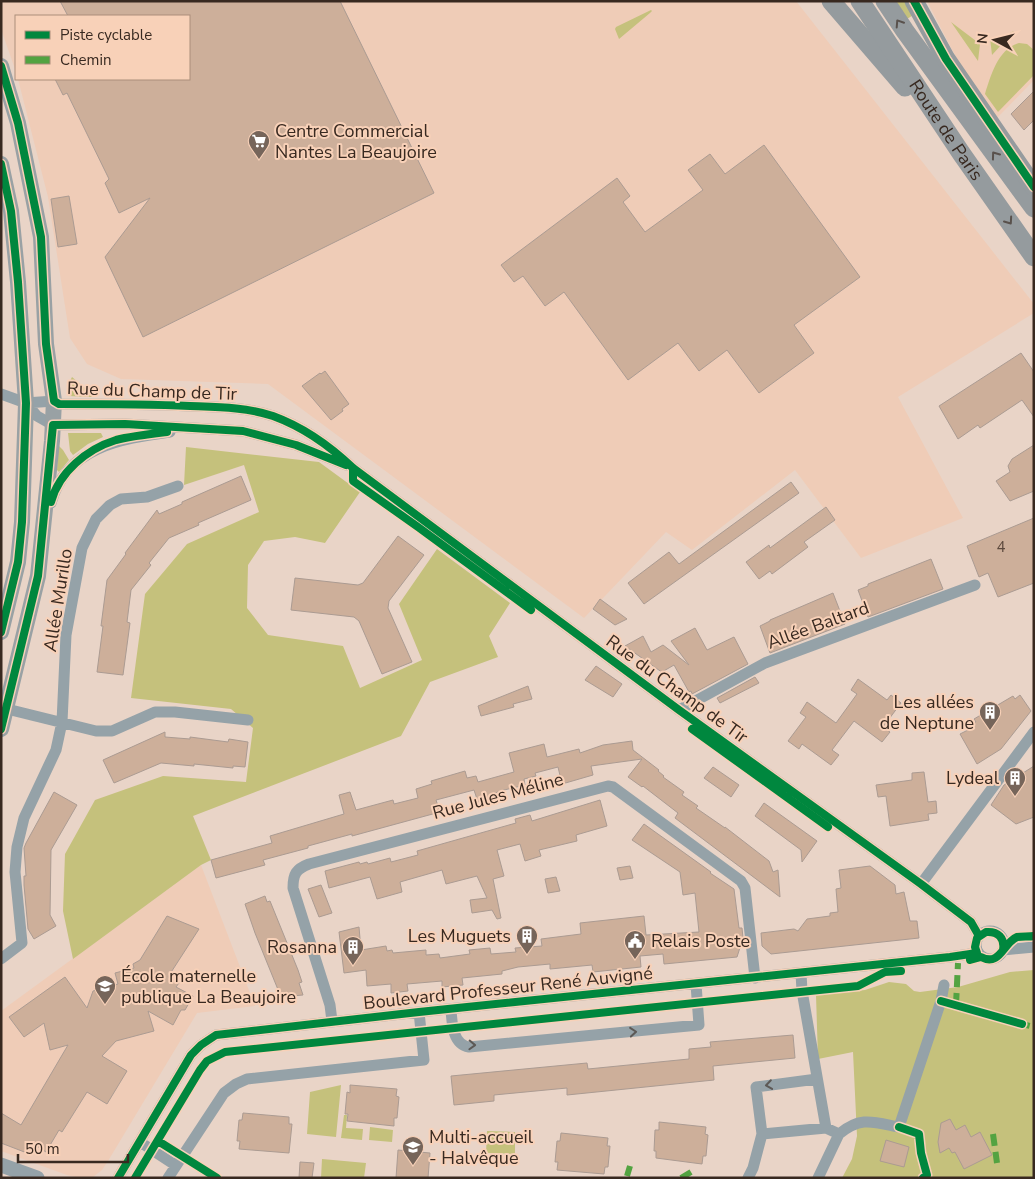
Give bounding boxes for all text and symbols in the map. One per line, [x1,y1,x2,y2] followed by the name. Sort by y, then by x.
[15,15,190,80] legend
[970,15,1020,65] north arrow
[896,20,906,29] one-way arrow
[60,25,152,45] text: Piste cyclable
[973,32,993,45] text: N
[60,50,111,70] text: Chemin
[903,75,989,185] street label: Route de Paris
[275,119,437,164] place label: Centre Commercial Nantes La Beaujoire
[247,129,271,160] supermarket icon: Centre Commercial Nantes La Beaujoire
[992,151,1001,161] one-way arrow
[1003,215,1012,225] one-way arrow
[67,376,238,406] street label: Rue du Champ de Tir
[996,537,1006,557] house number: 4
[38,547,78,653] street label: Allée Murillo
[764,595,872,655] street label: Allée Baltard
[601,629,753,749] street label: Rue du Champ de Tir
[880,690,974,735] place label: Les allées de Neptune
[978,700,1002,731] building icon: Les allées de Neptune
[946,766,1000,790] place label: Lydeal
[1003,766,1027,797] building icon: Lydeal
[430,767,566,825] street label: Rue Jules Méline
[408,924,511,948] place label: Les Muguets
[515,924,539,955] building icon: Les Muguets
[623,929,647,960] public building icon: Relais Poste
[651,929,750,953] place label: Relais Poste
[267,935,337,959] place label: Rosanna
[341,935,365,966] building icon: Rosanna
[362,961,654,1015] street label: Boulevard Professeur René Auvigné
[121,964,296,1009] place label: École maternelle publique La Beaujoire
[93,974,117,1005] school or university icon: École maternelle publique La Beaujoire
[630,1027,638,1038] one-way arrow
[468,1040,476,1051] one-way arrow
[765,1079,773,1090] one-way arrow
[429,1125,534,1170] place label: Multi-accueil - Halvêque
[18,1132,128,1164] scale bar
[401,1135,425,1166] school or university icon: Multi-accueil - Halvêque
[25,1139,60,1159] text: 50 m

